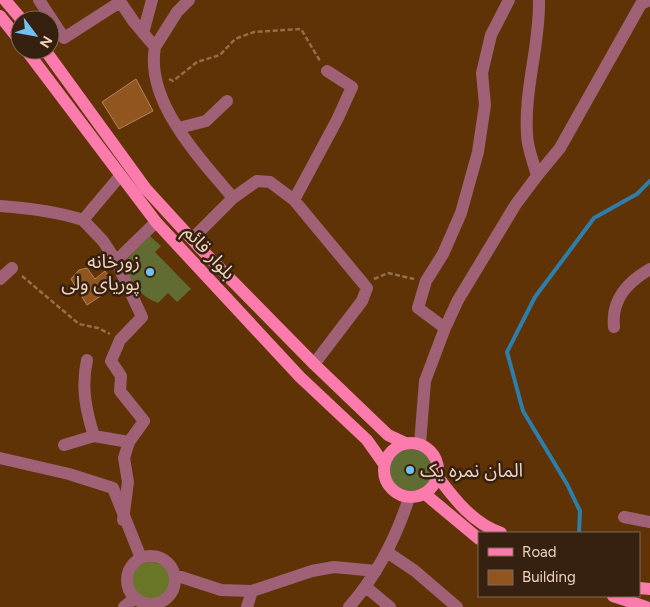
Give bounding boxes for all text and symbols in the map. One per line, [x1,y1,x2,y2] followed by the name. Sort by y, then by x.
[10,10,60,60] north arrow
[36,33,56,51] text: N
[177,220,240,286] street label: بلوار قائم
[61,250,140,296] place label: زورخانه پوریای ولی
[144,266,156,278] marker: زورخانه پوریای ولی
[420,459,523,482] place label: المان نمره یک
[404,464,416,476] marker: المان نمره یک
[478,532,640,597] legend
[522,543,557,561] text: Road
[522,568,576,586] text: Building

